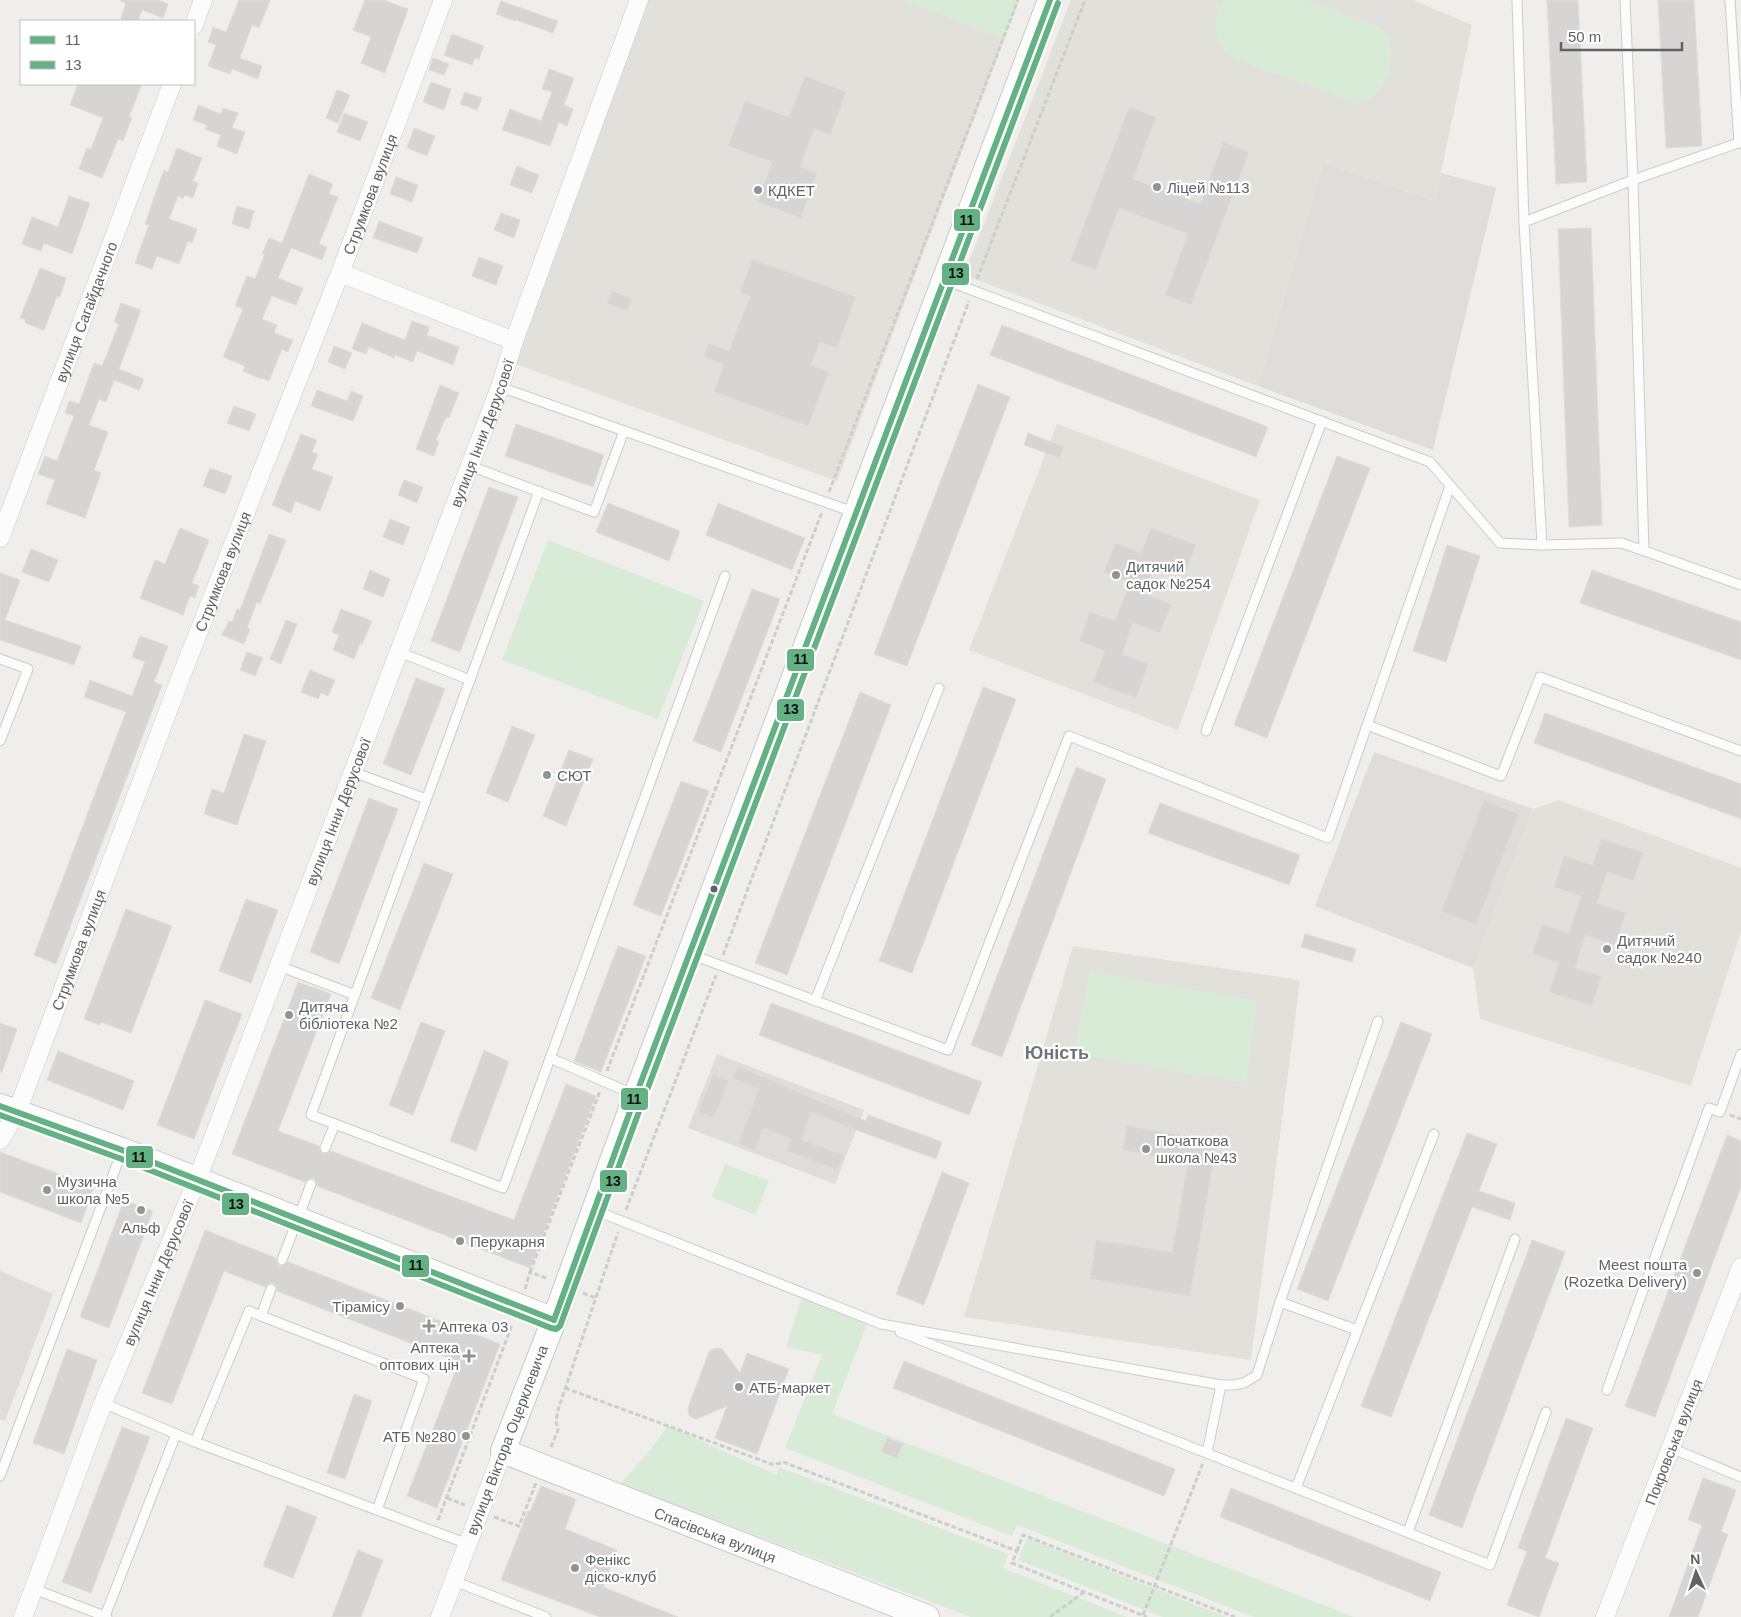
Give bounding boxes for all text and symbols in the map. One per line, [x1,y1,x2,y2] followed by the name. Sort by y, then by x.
[20,20,195,85] legend
[1561,20,1682,52] scale bar
[1568,28,1601,45] text: 50 m
[65,31,81,48] text: 11
[65,56,82,73] text: 13
[339,132,400,257] street label: Струмкова вулиця
[1167,179,1250,196] place label: Ліцей №113
[1151,181,1163,193] marker: Ліцей №113
[768,182,815,199] place label: КДКЕТ
[752,184,764,196] marker: КДКЕТ
[953,208,981,232] line badge: 11
[960,212,975,228] text: 11
[51,239,120,384] street label: вулиця Сагайдачного
[941,262,970,286] line badge: 13
[948,265,964,281] text: 13
[446,356,517,509] street label: вулиця Інни Дерусової
[191,509,254,634] street label: Струмкова вулиця
[1126,558,1211,592] place label: Дитячий садок №254
[1110,569,1122,581] marker: Дитячий садок №254
[786,648,815,672] line badge: 11
[794,651,809,667] text: 11
[776,698,805,722] line badge: 13
[783,701,799,717] text: 13
[302,735,374,888] street label: вулиця Інни Дерусової
[557,767,591,784] place label: СЮТ
[541,769,553,781] marker: СЮТ
[709,884,719,894] unlabelled marker
[48,887,108,1013] street label: Струмкова вулиця
[1617,932,1702,966] place label: Дитячий садок №240
[1601,943,1613,955] marker: Дитячий садок №240
[299,998,398,1032] place label: Дитяча бібліотека №2
[283,1009,295,1021] marker: Дитяча бібліотека №2
[1025,1043,1089,1063] district label: Юність
[620,1087,649,1111] line badge: 11
[627,1091,642,1107] text: 11
[1156,1132,1237,1166] place label: Початкова школа №43
[1140,1143,1152,1155] marker: Початкова школа №43
[125,1145,154,1169] line badge: 11
[132,1149,147,1165] text: 11
[599,1169,628,1193] line badge: 13
[57,1173,129,1207] place label: Музична школа №5
[605,1173,621,1189] text: 13
[41,1184,53,1196] marker: Музична школа №5
[221,1192,250,1216] line badge: 13
[120,1196,197,1348] street label: вулиця Інни Дерусової
[228,1196,244,1212] text: 13
[135,1204,147,1216] marker: Альф
[122,1219,160,1236] place label: Альф
[470,1233,545,1250] place label: Перукарня
[454,1235,466,1247] marker: Перукарня
[401,1254,430,1278] line badge: 11
[1564,1256,1688,1290] place label: Meest пошта (Rozetka Delivery)
[409,1257,424,1273] text: 11
[1691,1267,1703,1279] marker: Meest пошта (Rozetka Delivery)
[332,1298,390,1315] place label: Тірамісу
[394,1300,406,1312] marker: Тірамісу
[439,1318,508,1335] place label: Аптека 03
[423,1320,435,1332] marker: Аптека 03
[379,1339,460,1373] place label: Аптека оптових цін
[463,1342,551,1537] street label: вулиця Віктора Оцерклевича
[463,1350,475,1362] marker: Аптека оптових цін
[1641,1376,1705,1507] street label: Покровська вулиця
[749,1379,830,1396] place label: АТБ-маркет
[733,1381,745,1393] marker: АТБ-маркет
[383,1428,456,1445] place label: АТБ №280
[460,1430,472,1442] marker: АТБ №280
[652,1504,778,1566] street label: Спасівська вулиця
[1671,1547,1721,1597] north arrow
[585,1551,656,1585] place label: Фенікс діско-клуб
[1690,1551,1701,1567] text: N
[569,1562,581,1574] marker: Фенікс діско-клуб

